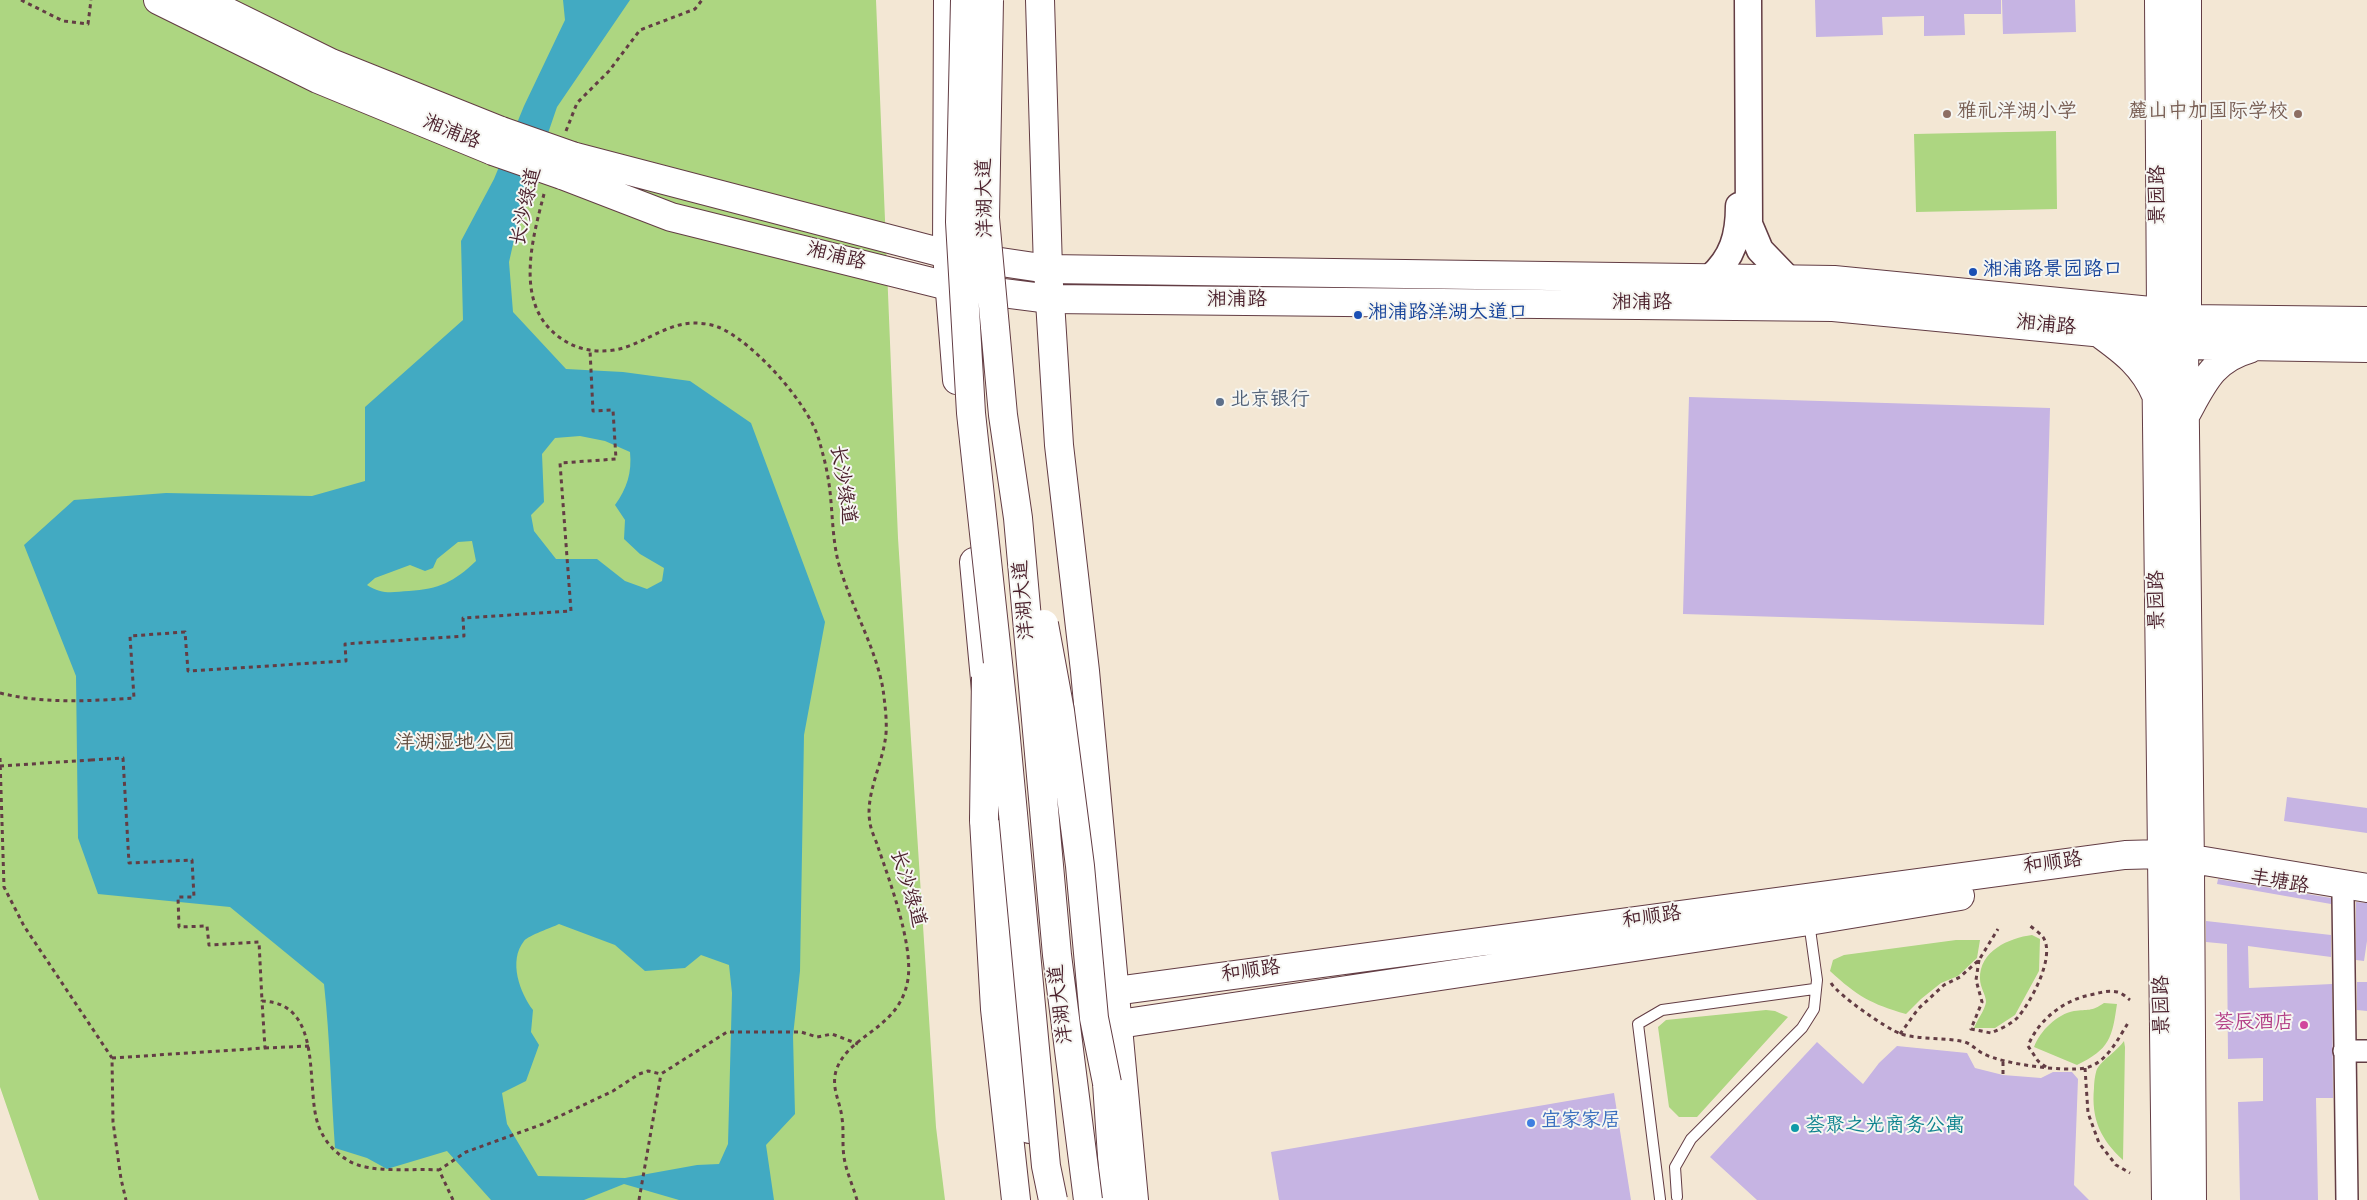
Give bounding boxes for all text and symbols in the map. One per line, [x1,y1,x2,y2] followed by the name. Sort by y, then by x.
[1957,102,2077,126] place label: 雅礼洋湖小学
[2128,102,2288,126] place label: 麓山中加国际学校
[1941,108,1953,120] marker: 雅礼洋湖小学
[2292,108,2304,120] marker: 麓山中加国际学校
[419,112,483,156] street label: 湘浦路
[974,158,1000,238] street label: 洋湖大道
[508,165,548,249] street label: 长沙绿道
[2148,165,2172,225] street label: 景园路
[804,239,868,277] street label: 湘浦路
[1983,260,2123,284] place label: 湘浦路景园路口
[1967,266,1979,278] marker: 湘浦路景园路口
[1207,290,1267,314] street label: 湘浦路
[1612,293,1672,317] street label: 湘浦路
[1368,303,1528,327] place label: 湘浦路洋湖大道口
[1352,309,1364,321] marker: 湘浦路洋湖大道口
[2015,312,2077,342] street label: 湘浦路
[1230,390,1310,414] place label: 北京银行
[1214,396,1226,408] marker: 北京银行
[823,444,859,526] street label: 长沙绿道
[1011,559,1041,641] street label: 洋湖大道
[2146,570,2172,630] street label: 景园路
[395,733,515,757] park label: 洋湖湿地公园
[883,847,929,931] street label: 长沙绿道
[2022,849,2084,881] street label: 和顺路
[2247,867,2311,901] street label: 丰塘路
[1621,903,1683,935] street label: 和顺路
[1220,957,1282,989] street label: 和顺路
[1046,963,1080,1045] street label: 洋湖大道
[2151,975,2177,1035] street label: 景园路
[2214,1013,2294,1037] place label: 荟辰酒店
[2298,1019,2310,1031] marker: 荟辰酒店
[1541,1111,1621,1135] place label: 宜家家居
[1805,1116,1965,1140] place label: 荟聚之光商务公寓
[1525,1117,1537,1129] marker: 宜家家居
[1789,1122,1801,1134] marker: 荟聚之光商务公寓

